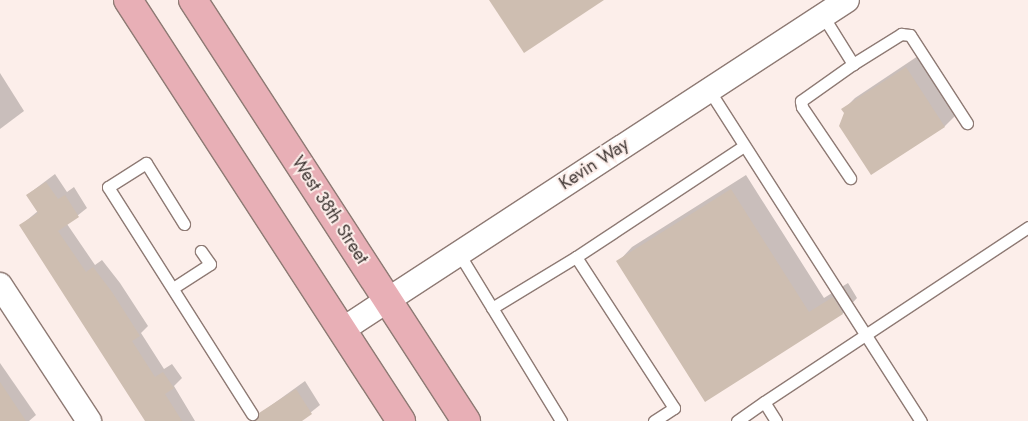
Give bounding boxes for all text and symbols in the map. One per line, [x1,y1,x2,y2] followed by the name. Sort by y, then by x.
[555,134,633,194] street label: Kevin Way
[287,152,373,268] street label: West 38th Street

